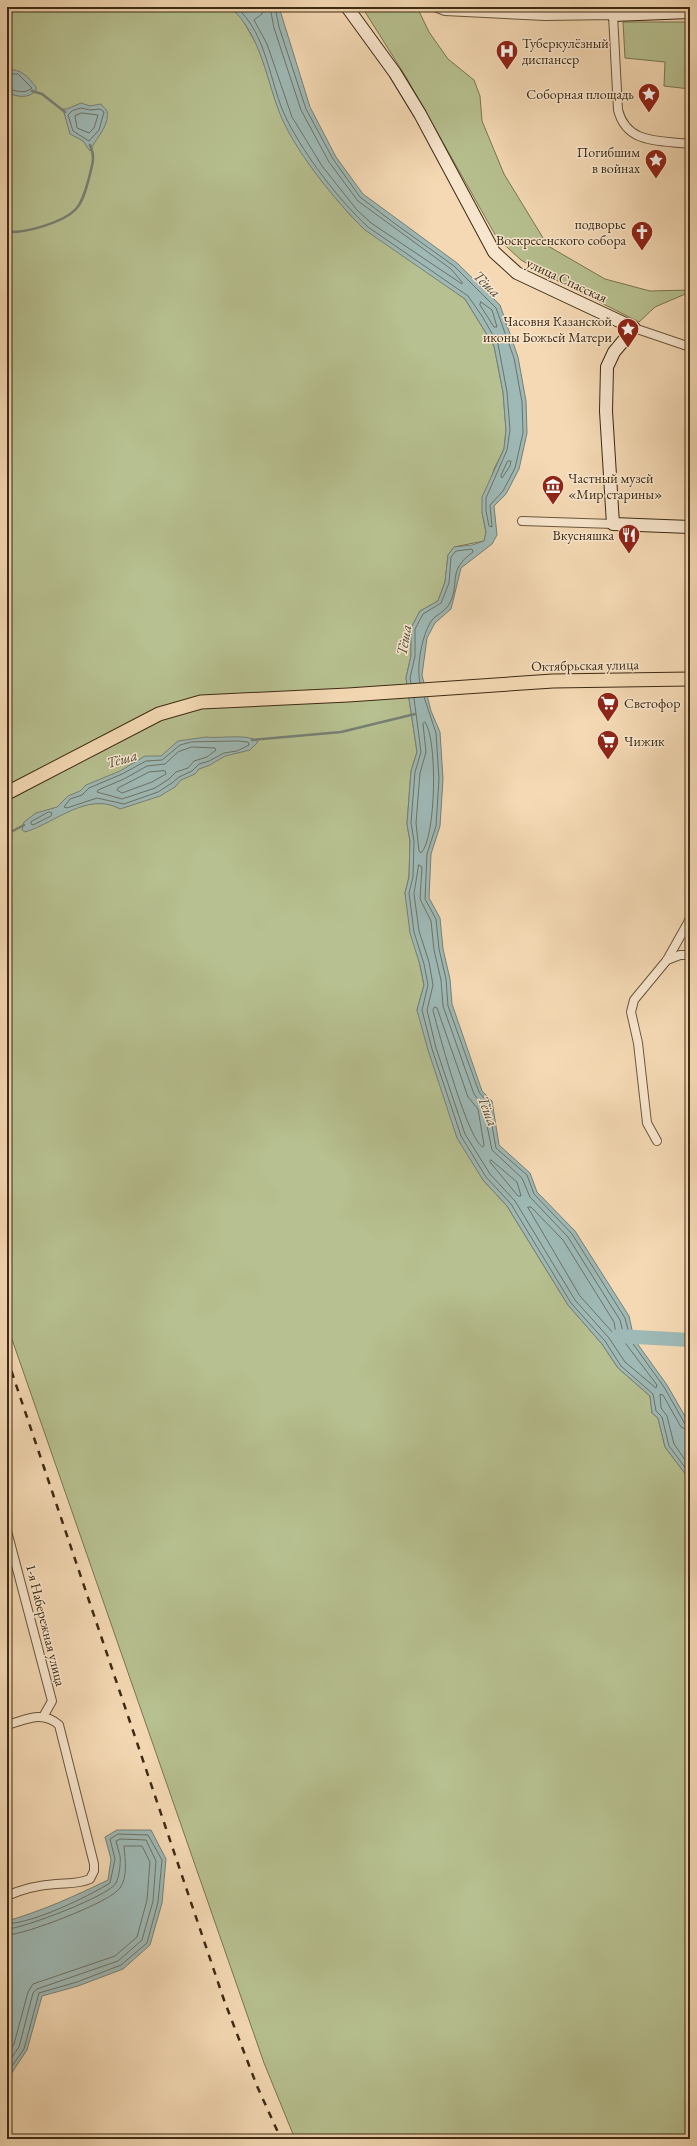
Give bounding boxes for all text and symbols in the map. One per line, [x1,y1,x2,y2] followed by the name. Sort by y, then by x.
[522,34,609,68] place label: Туберкулёзный диспансер
[494,38,520,71] hospital icon: Туберкулёзный диспансер
[636,81,662,114] place icon: Соборная площадь
[526,85,634,103] place label: Соборная площадь
[577,143,640,177] place label: Погибшим в войнах
[643,147,669,180] place icon: Погибшим в войнах
[496,215,627,249] place label: подворье Воскресенского собора
[629,219,655,252] church icon: подворье Воскресенского собора
[524,253,610,307] street label: улица Спасская
[469,266,505,301] water label: Тёша
[483,312,613,346] place label: Часовня Казанской иконы Божьей Матери
[615,316,641,349] place icon: Часовня Казанской иконы Божьей Матери
[568,469,662,503] place label: Частный музей «Мир старины»
[540,473,566,506] museum icon: Частный музей «Мир старины»
[616,522,642,555] restaurant icon: Вкусняшка
[553,526,614,544] place label: Вкусняшка
[391,623,416,657] water label: Тёша
[531,655,639,675] street label: Октябрьская улица
[595,690,621,723] supermarket icon: Светофор
[624,694,680,712] place label: Светофор
[595,728,621,761] supermarket icon: Чижик
[624,732,665,750] place label: Чижик
[104,745,140,772] water label: Тёша
[474,1093,503,1129] water label: Тёша
[22,1562,70,1688] street label: 1-я Набережная улица

